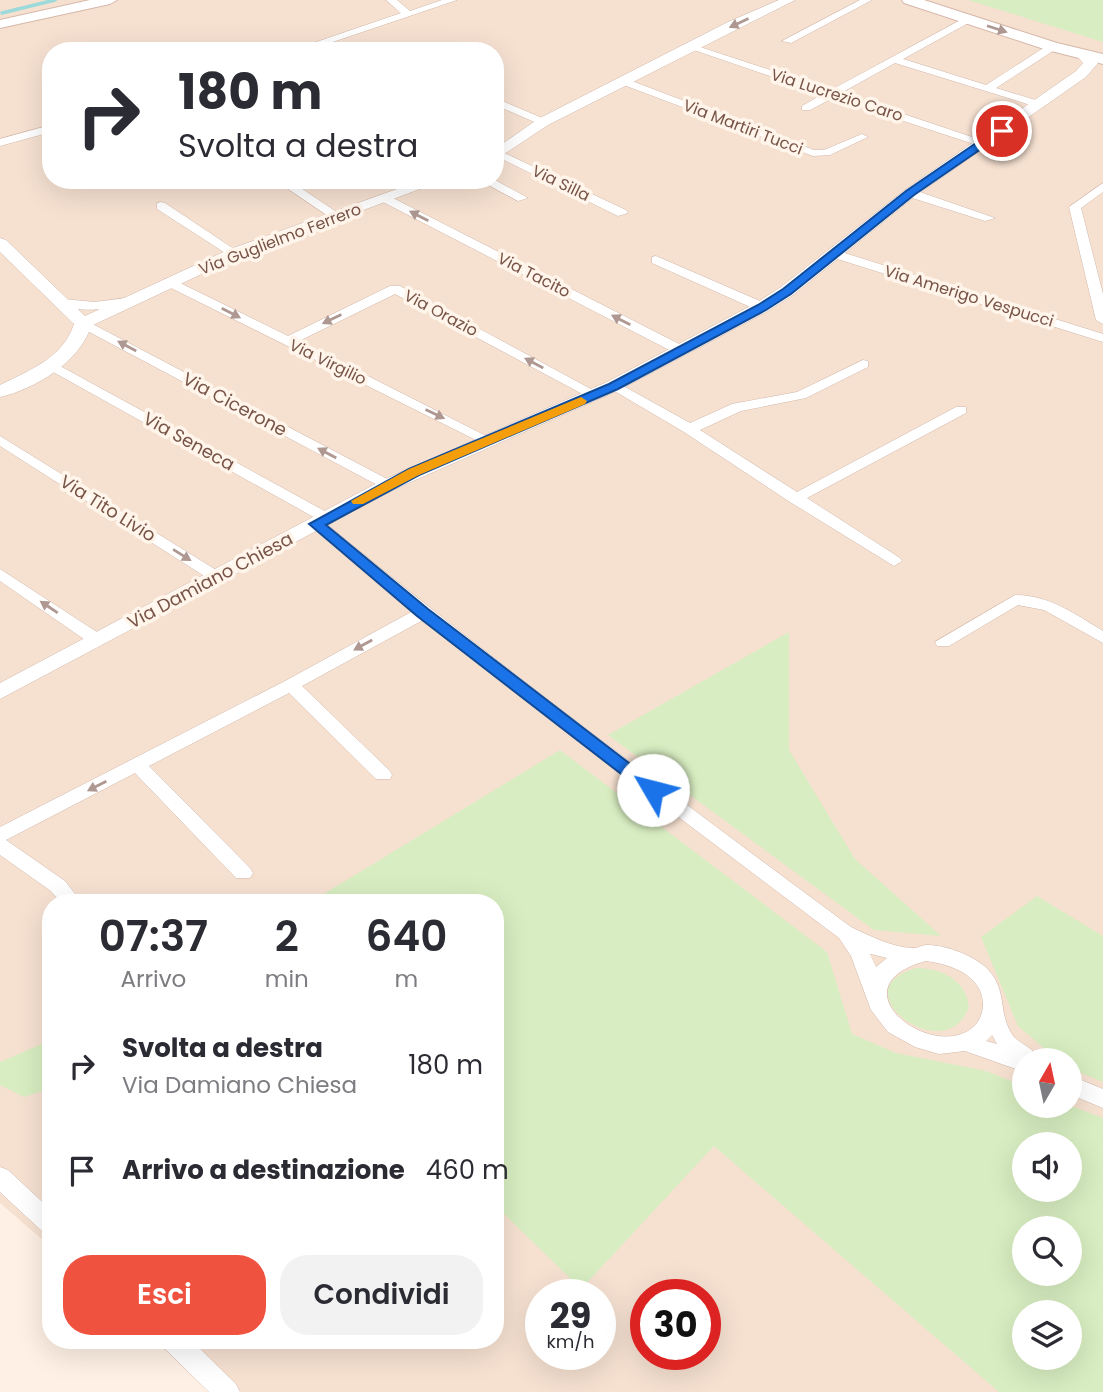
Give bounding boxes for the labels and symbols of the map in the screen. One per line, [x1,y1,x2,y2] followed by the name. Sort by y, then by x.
[729,17,749,29] one-way arrow
[986,24,1007,35] one-way arrow
[768,63,906,127] street label: Via Lucrezio Caro
[680,94,806,160] street label: Via Martiri Tucci
[972,101,1032,161] pin
[528,159,594,207] street label: Via Silla
[196,197,364,281] street label: Via Guglielmo Ferrero
[409,210,429,221] one-way arrow
[494,247,574,303] street label: Via Tacito
[882,259,1056,333] street label: Via Amerigo Vespucci
[400,284,482,342] street label: Via Orazio
[221,308,241,319] one-way arrow
[322,313,342,325] one-way arrow
[611,314,631,325] one-way arrow
[285,333,371,391] street label: Via Virgilio
[117,340,136,352] one-way arrow
[524,357,544,369] one-way arrow
[178,366,292,442] street label: Via Cicerone
[139,406,239,476] street label: Via Seneca
[425,409,445,420] one-way arrow
[318,447,337,459] one-way arrow
[55,469,161,547] street label: Via Tito Livio
[123,526,297,634] street label: Via Damiano Chiesa
[172,549,192,562] one-way arrow
[39,601,58,614] one-way arrow
[353,640,373,651] one-way arrow
[616,753,690,827] position arrow
[86,779,106,791] one-way arrow
[1012,1048,1082,1118] north arrow
[630,1279,721,1370] speed limit sign: 30

